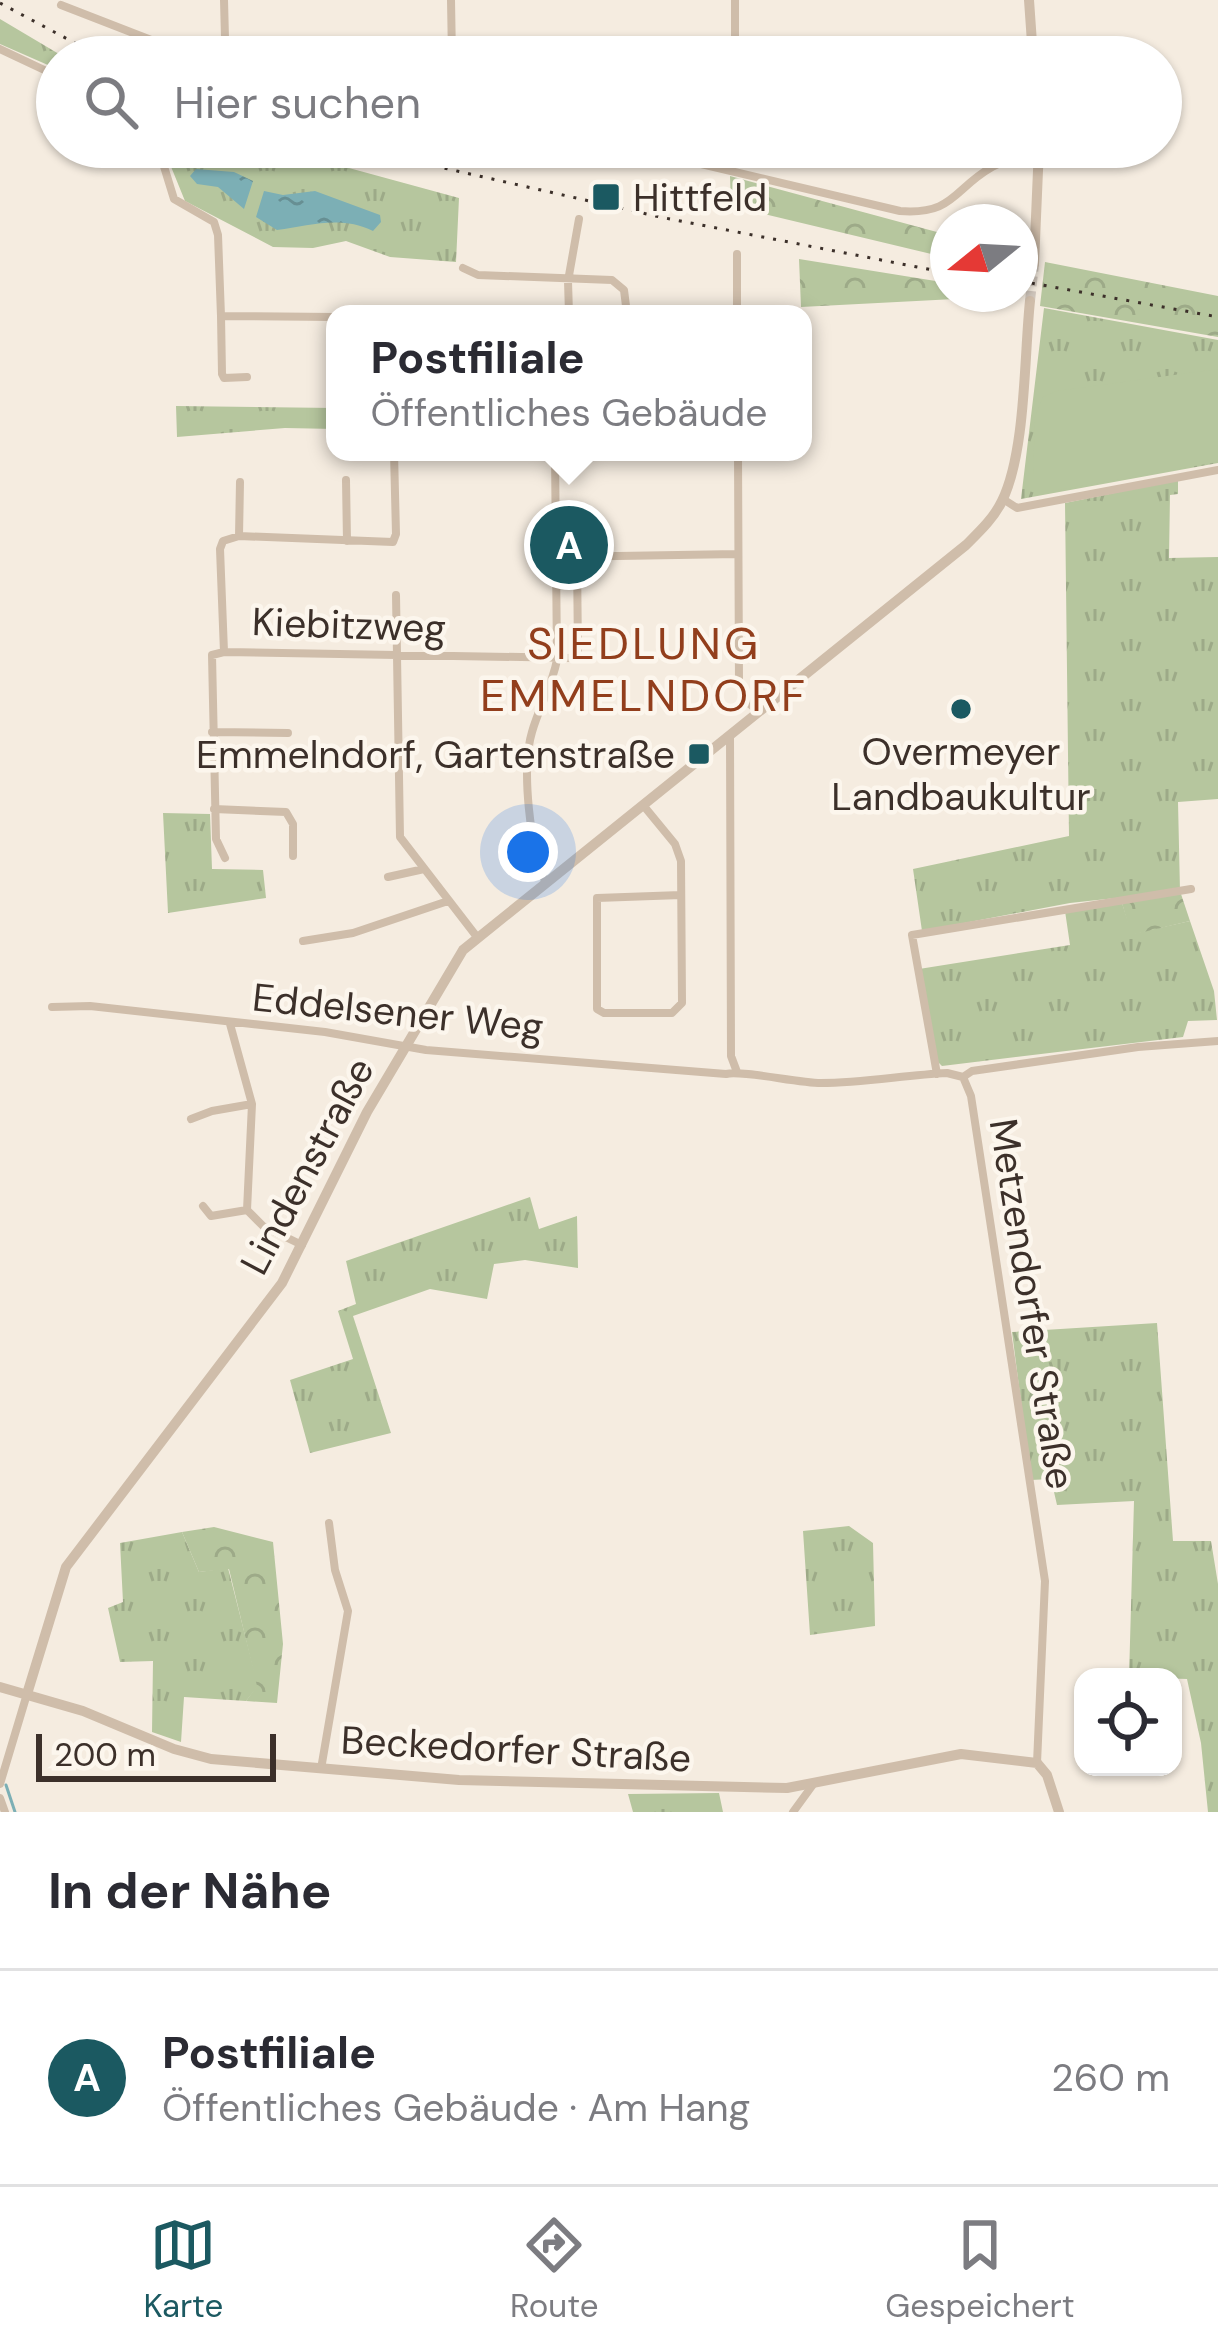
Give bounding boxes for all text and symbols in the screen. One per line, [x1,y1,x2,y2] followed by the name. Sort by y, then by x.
[36,36,1182,168] search box
[78,69,144,135] icon: search
[174,73,421,132] text: Hier suchen
[633,172,767,223] place label: Hittfeld
[590,181,622,213] marker: Hittfeld
[930,204,1038,312] north arrow
[326,305,812,461] popup
[371,328,585,387] text: Postfiliale
[371,387,767,438] text: Öffentliches Gebäude
[530,500,608,590] pin: A
[251,596,447,654] street label: Kiebitzweg
[480,614,808,725] district label: SIEDLUNG EMMELNDORF
[948,696,974,722] marker: Overmeyer Landbaukultur
[831,726,1091,822] place label: Overmeyer Landbaukultur
[196,729,675,780] place label: Emmelndorf, Gartenstraße
[686,741,712,767] marker: Emmelndorf, Gartenstraße
[498,822,558,882] your location
[250,971,546,1053] street label: Eddelsener Weg
[229,1049,385,1283] street label: Lindenstraße
[978,1115,1086,1493] street label: Metzendorfer Straße
[1074,1668,1182,1776] map controls
[1074,1668,1182,1776] button: locate
[340,1714,692,1784] street label: Beckedorfer Straße
[36,1728,276,1781] scale bar
[54,1733,156,1776] text: 200 m
[48,1857,332,1924] text: In der Nähe
[162,2023,376,2082] text: Postfiliale
[73,2052,101,2103] text: A
[1051,2052,1170,2103] text: 260 m
[162,2082,750,2133] text: Öffentliches Gebäude · Am Hang
[143,2212,223,2327] tab: Karte
[510,2212,598,2327] tab: Route
[885,2212,1075,2327] tab: Gespeichert

